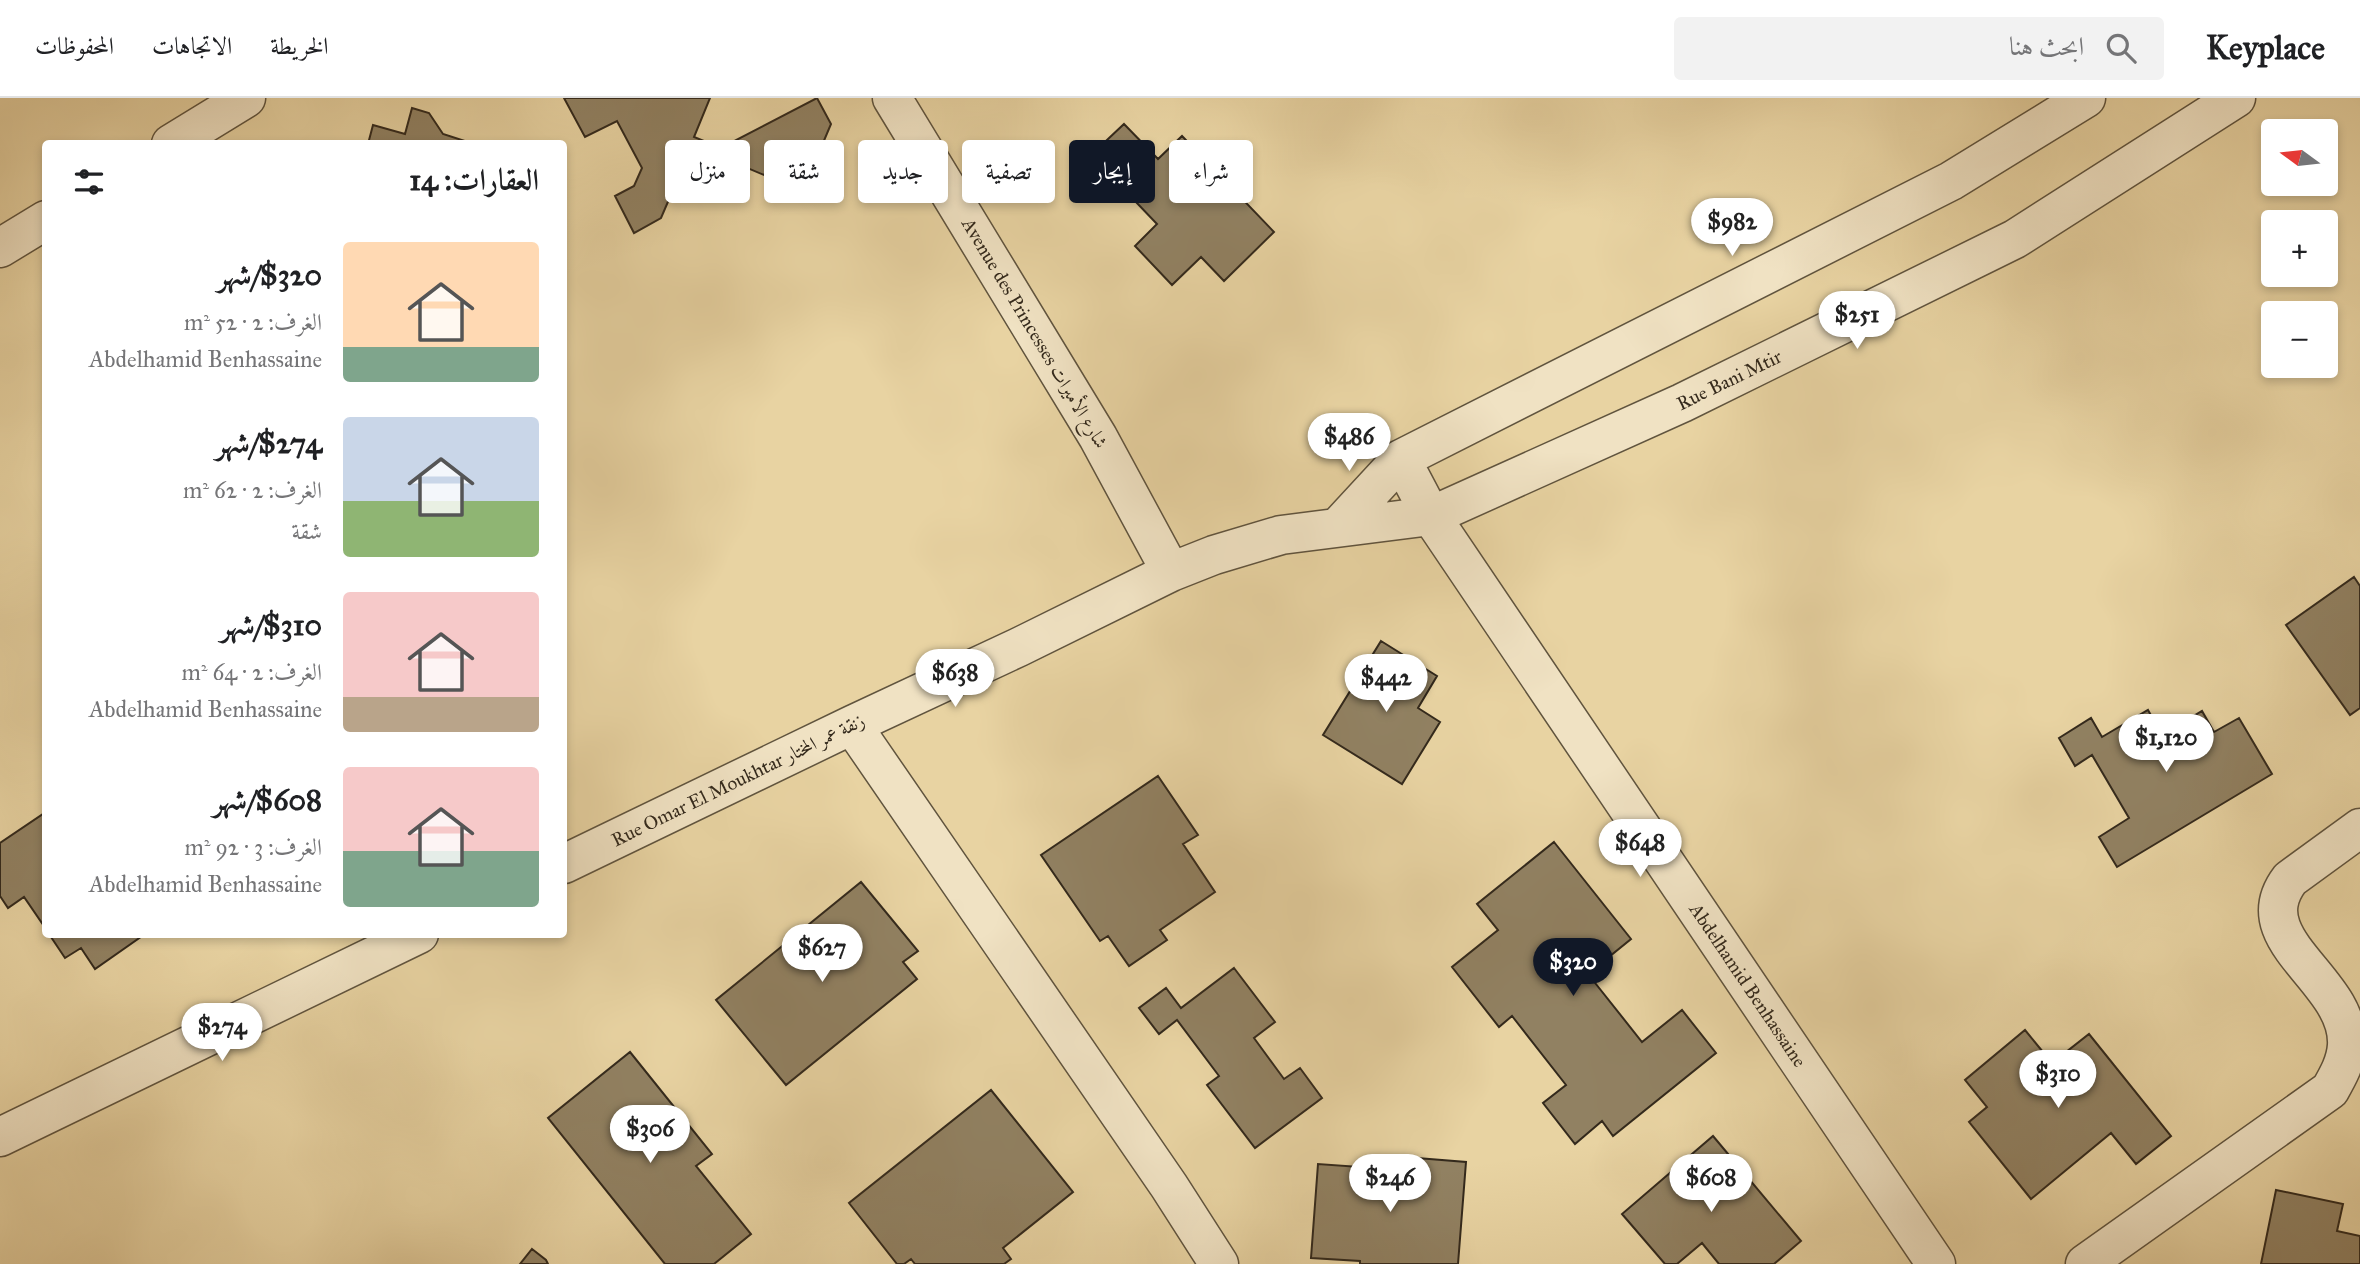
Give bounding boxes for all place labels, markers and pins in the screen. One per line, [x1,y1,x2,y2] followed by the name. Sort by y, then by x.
[1691,198,1773,258] pin: $982
[1816,292,1898,351] pin: $251
[1308,414,1390,473] pin: $486
[914,650,996,709] pin: $638
[1345,654,1427,714] pin: $442
[2109,714,2223,774] pin: $1,120
[1599,820,1681,879] pin: $648
[781,924,863,984] pin: $627
[1532,939,1614,998] pin: $320
[181,1004,263,1063] pin: $274
[2017,1051,2099,1110] pin: $310
[609,1105,691,1165] pin: $306
[1349,1154,1431,1214] pin: $246
[1670,1154,1752,1214] pin: $608

